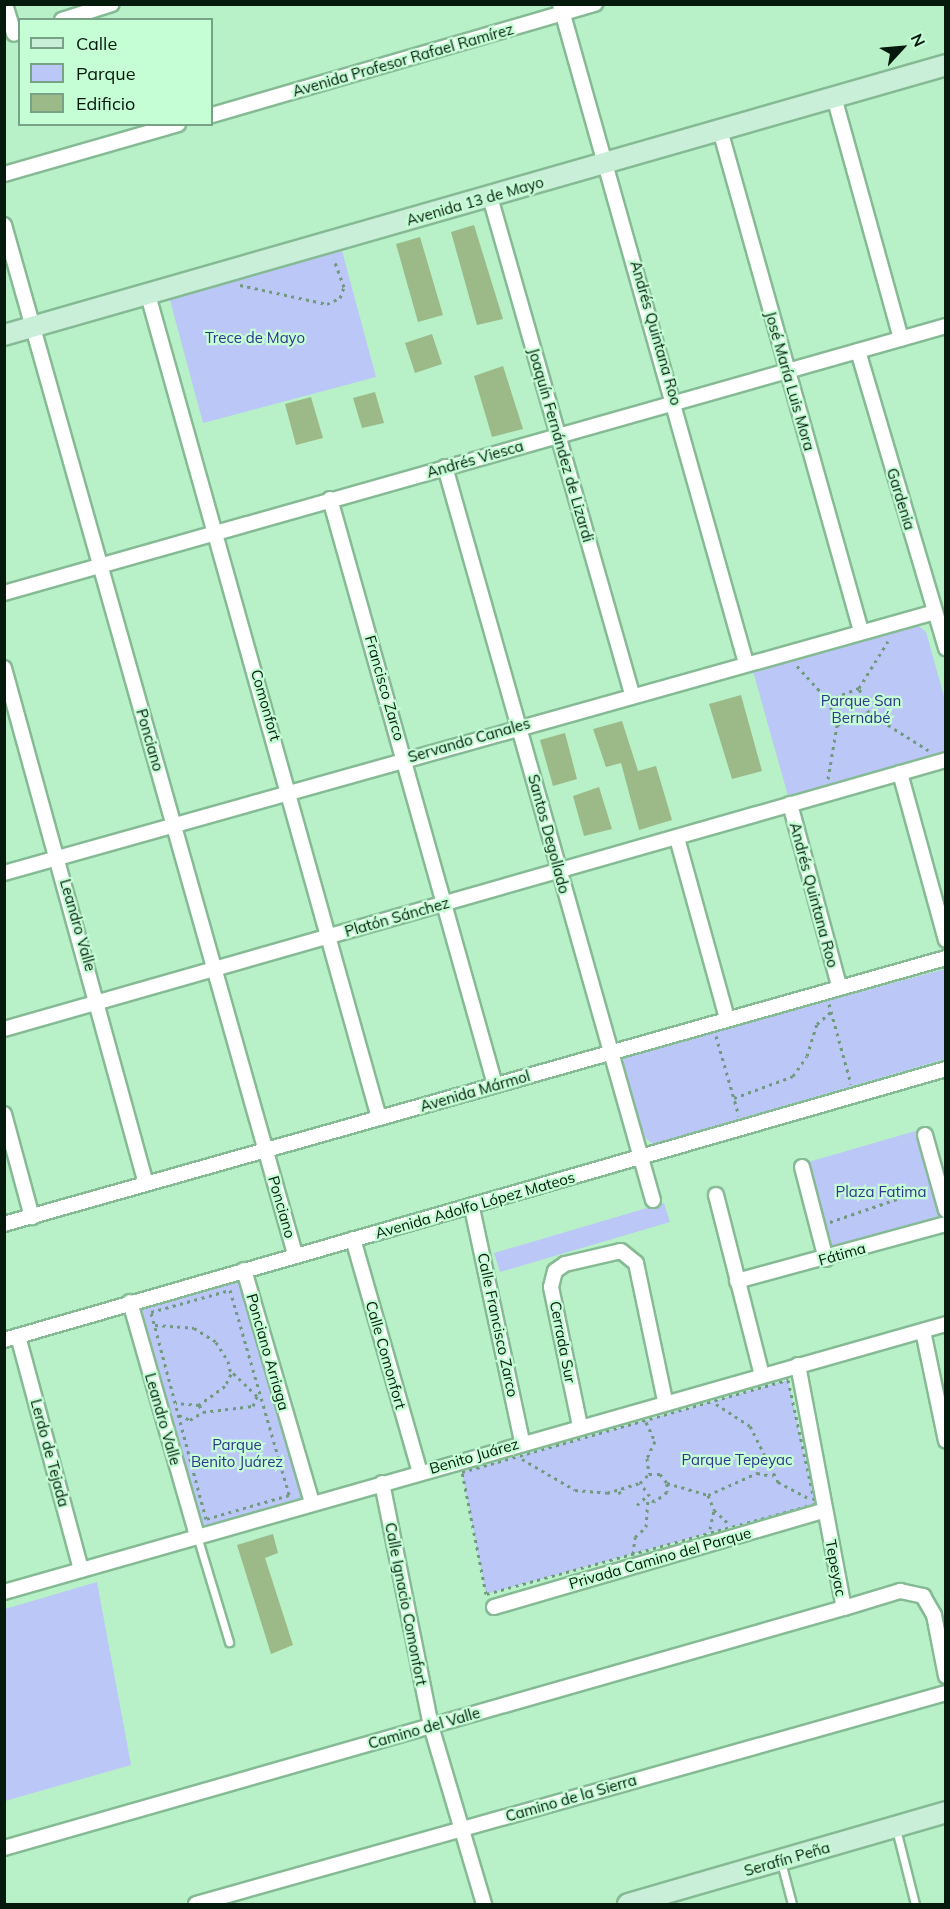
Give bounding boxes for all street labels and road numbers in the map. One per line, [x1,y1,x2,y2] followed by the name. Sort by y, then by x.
[290,20,516,100] street label: Avenida Profesor Rafael Ramírez
[404,173,546,229] street label: Avenida 13 de Mayo
[627,259,685,407] street label: Andrés Quintana Roo
[761,309,819,453] street label: José María Luis Mora
[525,346,597,544] street label: Joaquín Fernández de Lizardi
[425,437,525,481] street label: Andrés Viesca
[883,466,919,532] street label: Gardenia
[361,633,409,743] street label: Francisco Zarco
[247,667,285,743] street label: Comonfort
[133,707,167,773] street label: Ponciano
[406,714,532,766] street label: Servando Canales
[524,772,574,896] street label: Santos Degollado
[786,820,842,970] street label: Andrés Quintana Roo
[56,877,100,973] street label: Leandro Valle
[343,893,451,941] street label: Platón Sánchez
[418,1067,532,1115] street label: Avenida Mármol
[373,1168,577,1242] street label: Avenida Adolfo López Mateos
[265,1174,299,1240] street label: Ponciano
[816,1239,868,1269] street label: Fátima
[474,1251,522,1399] street label: Calle Francisco Zarco
[243,1292,293,1412] street label: Ponciano Arriaga
[362,1299,410,1411] street label: Calle Comonfort
[546,1300,580,1384] street label: Cerrada Sur
[141,1371,185,1467] street label: Leandro Valle
[27,1397,73,1509] street label: Lerdo de Tejada
[427,1435,521,1477] street label: Benito Juárez
[381,1521,431,1687] street label: Calle Ignacio Comonfort
[567,1523,753,1593] street label: Privada Camino del Parque
[822,1538,850,1598] street label: Tepeyac
[366,1703,482,1753] street label: Camino del Valle
[503,1771,639,1825] street label: Camino de la Sierra
[742,1838,832,1880] street label: Serafín Peña

